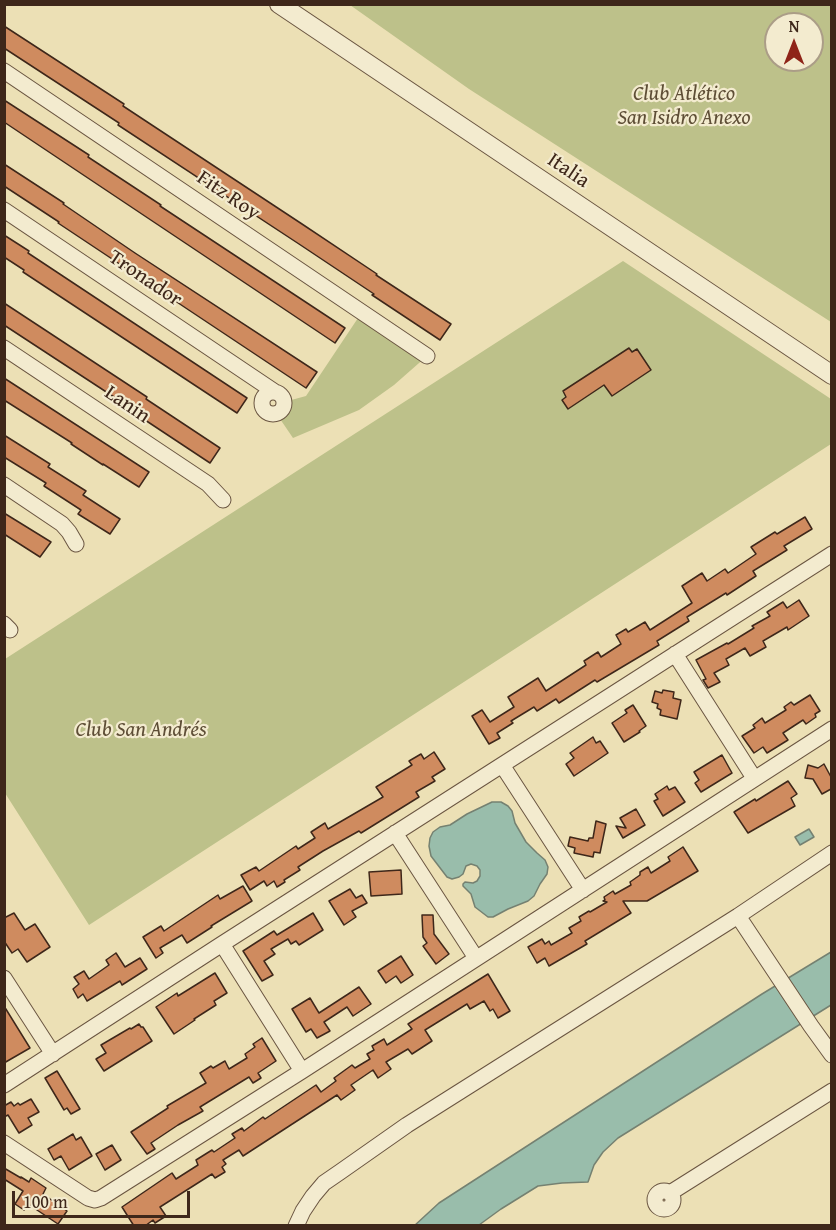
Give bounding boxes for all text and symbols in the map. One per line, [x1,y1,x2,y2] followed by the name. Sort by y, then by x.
[764,12,824,72] north arrow
[789,14,799,38] text: N
[617,82,751,132] park label: Club Atlético San Isidro Anexo
[542,148,594,194] street label: Italia
[192,166,264,226] street label: Fitz Roy
[104,245,186,313] street label: Tronador
[99,381,155,429] street label: Lanin
[76,718,206,744] park label: Club San Andrés
[15,1179,194,1217] scale bar
[23,1188,68,1215] text: 100 m

